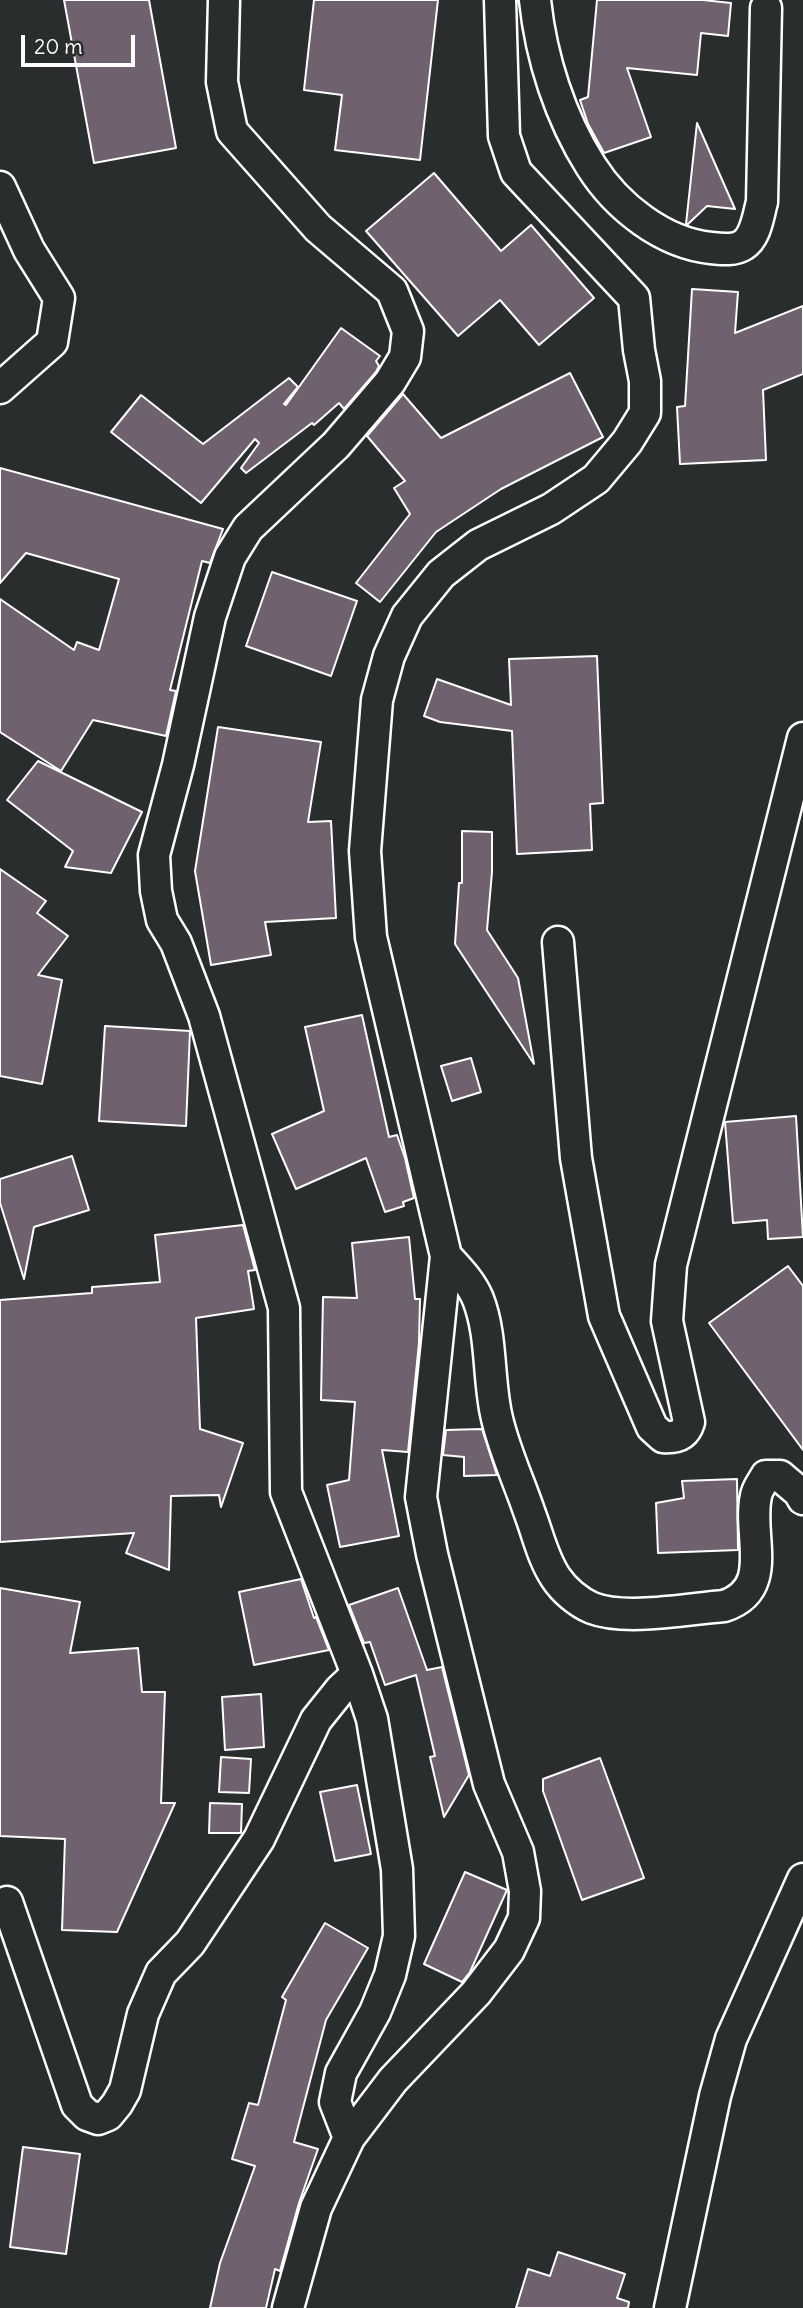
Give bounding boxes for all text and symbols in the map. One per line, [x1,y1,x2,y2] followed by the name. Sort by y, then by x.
[24,21,138,65] scale bar
[34,33,83,60] text: 20 m

